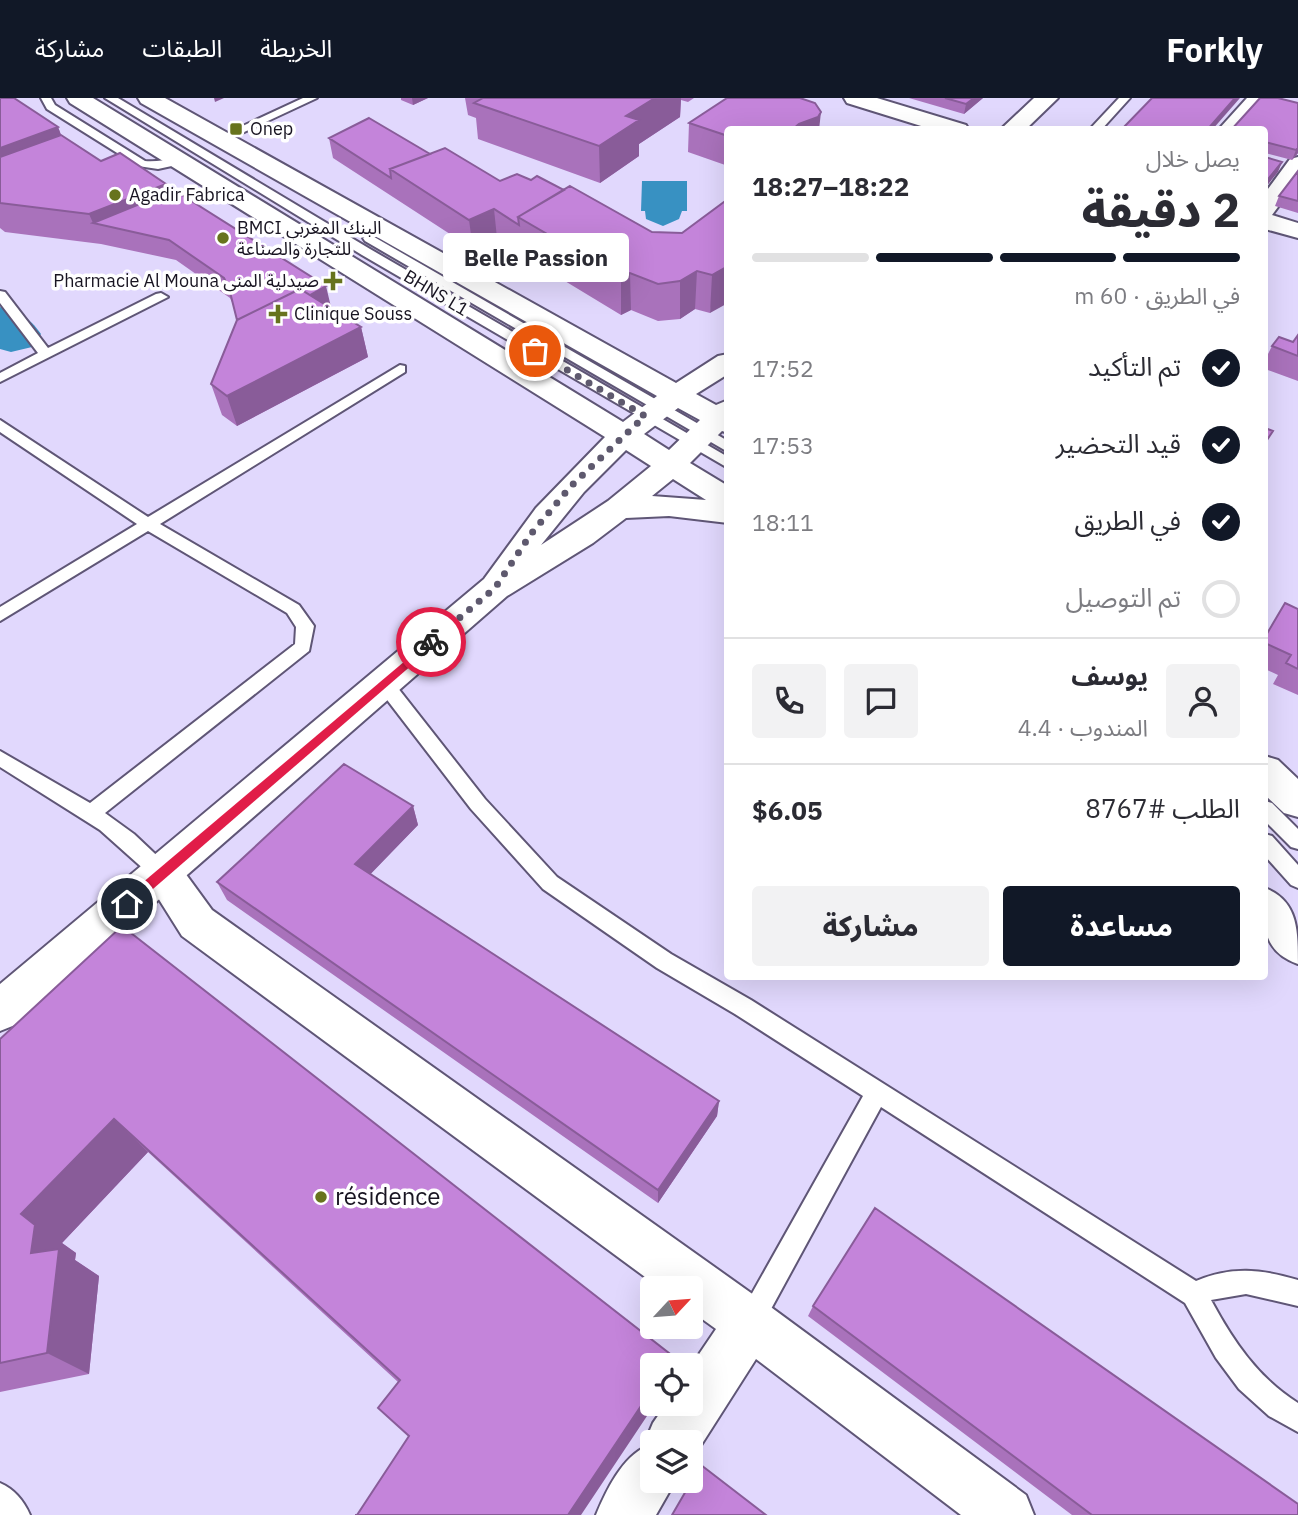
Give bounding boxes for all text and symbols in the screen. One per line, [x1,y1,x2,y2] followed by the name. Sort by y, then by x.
[1166,28,1263,71] text: Forkly
[35,32,104,64] text: مشاركة
[142,32,222,64] text: الطبقات
[260,32,332,64] text: الخريطة
[250,117,293,140] place label: Onep
[228,121,244,137] marker: Onep
[1146,143,1240,173] text: يصل خلال
[752,169,909,203] text: 18:22–18:27
[1081,180,1240,240] text: 2 دقيقة
[129,183,245,206] place label: Agadir Fabrica
[107,187,123,203] marker: Agadir Fabrica
[237,216,382,260] place label: BMCI البنك المغربي للتجارة والصناعة
[215,230,231,246] marker: BMCI البنك المغربي للتجارة والصناعة
[442,232,628,281] callout: Belle Passion
[464,242,608,272] text: Belle Passion
[400,264,473,321] street label: BHNS L1
[53,269,319,292] place label: Pharmacie Al Mouna صيدلية المنى
[325,273,341,289] marker: Pharmacie Al Mouna صيدلية المنى
[1074,280,1240,310] text: في الطريق · 60 m
[294,302,412,325] place label: Clinique Souss
[268,304,288,324] marker: Clinique Souss
[505,321,565,381] pin
[516,332,554,370] icon: bag
[1088,349,1181,383] text: تم التأكيد
[1202,349,1240,387] icon: check
[752,353,814,383] text: 17:52
[1056,426,1181,460] text: قيد التحضير
[1202,426,1240,464] icon: check
[752,430,814,460] text: 17:53
[1074,503,1181,537] text: في الطريق
[1202,503,1240,541] icon: check
[752,507,814,537] text: 18:11
[1065,580,1181,614] text: تم التوصيل
[396,607,466,677] courier
[412,623,450,661] icon: bike
[1071,658,1148,692] text: يوسف
[752,664,826,738] button: phone
[844,664,918,738] button: chat
[1166,664,1240,738] button: person
[1018,712,1148,742] text: المندوب · 4.4
[1085,791,1240,825] text: الطلب #8767
[752,793,823,827] text: $6.05
[97,874,157,934] pin
[108,885,146,923] icon: home
[752,886,989,966] button: مشاركة
[1003,886,1240,966] button: مساعدة
[335,1180,440,1212] place label: résidence
[313,1189,329,1205] marker: résidence
[640,1276,704,1339] north arrow
[640,1276,703,1493] map controls
[640,1353,703,1416] button: locate
[640,1430,703,1493] button: layers

